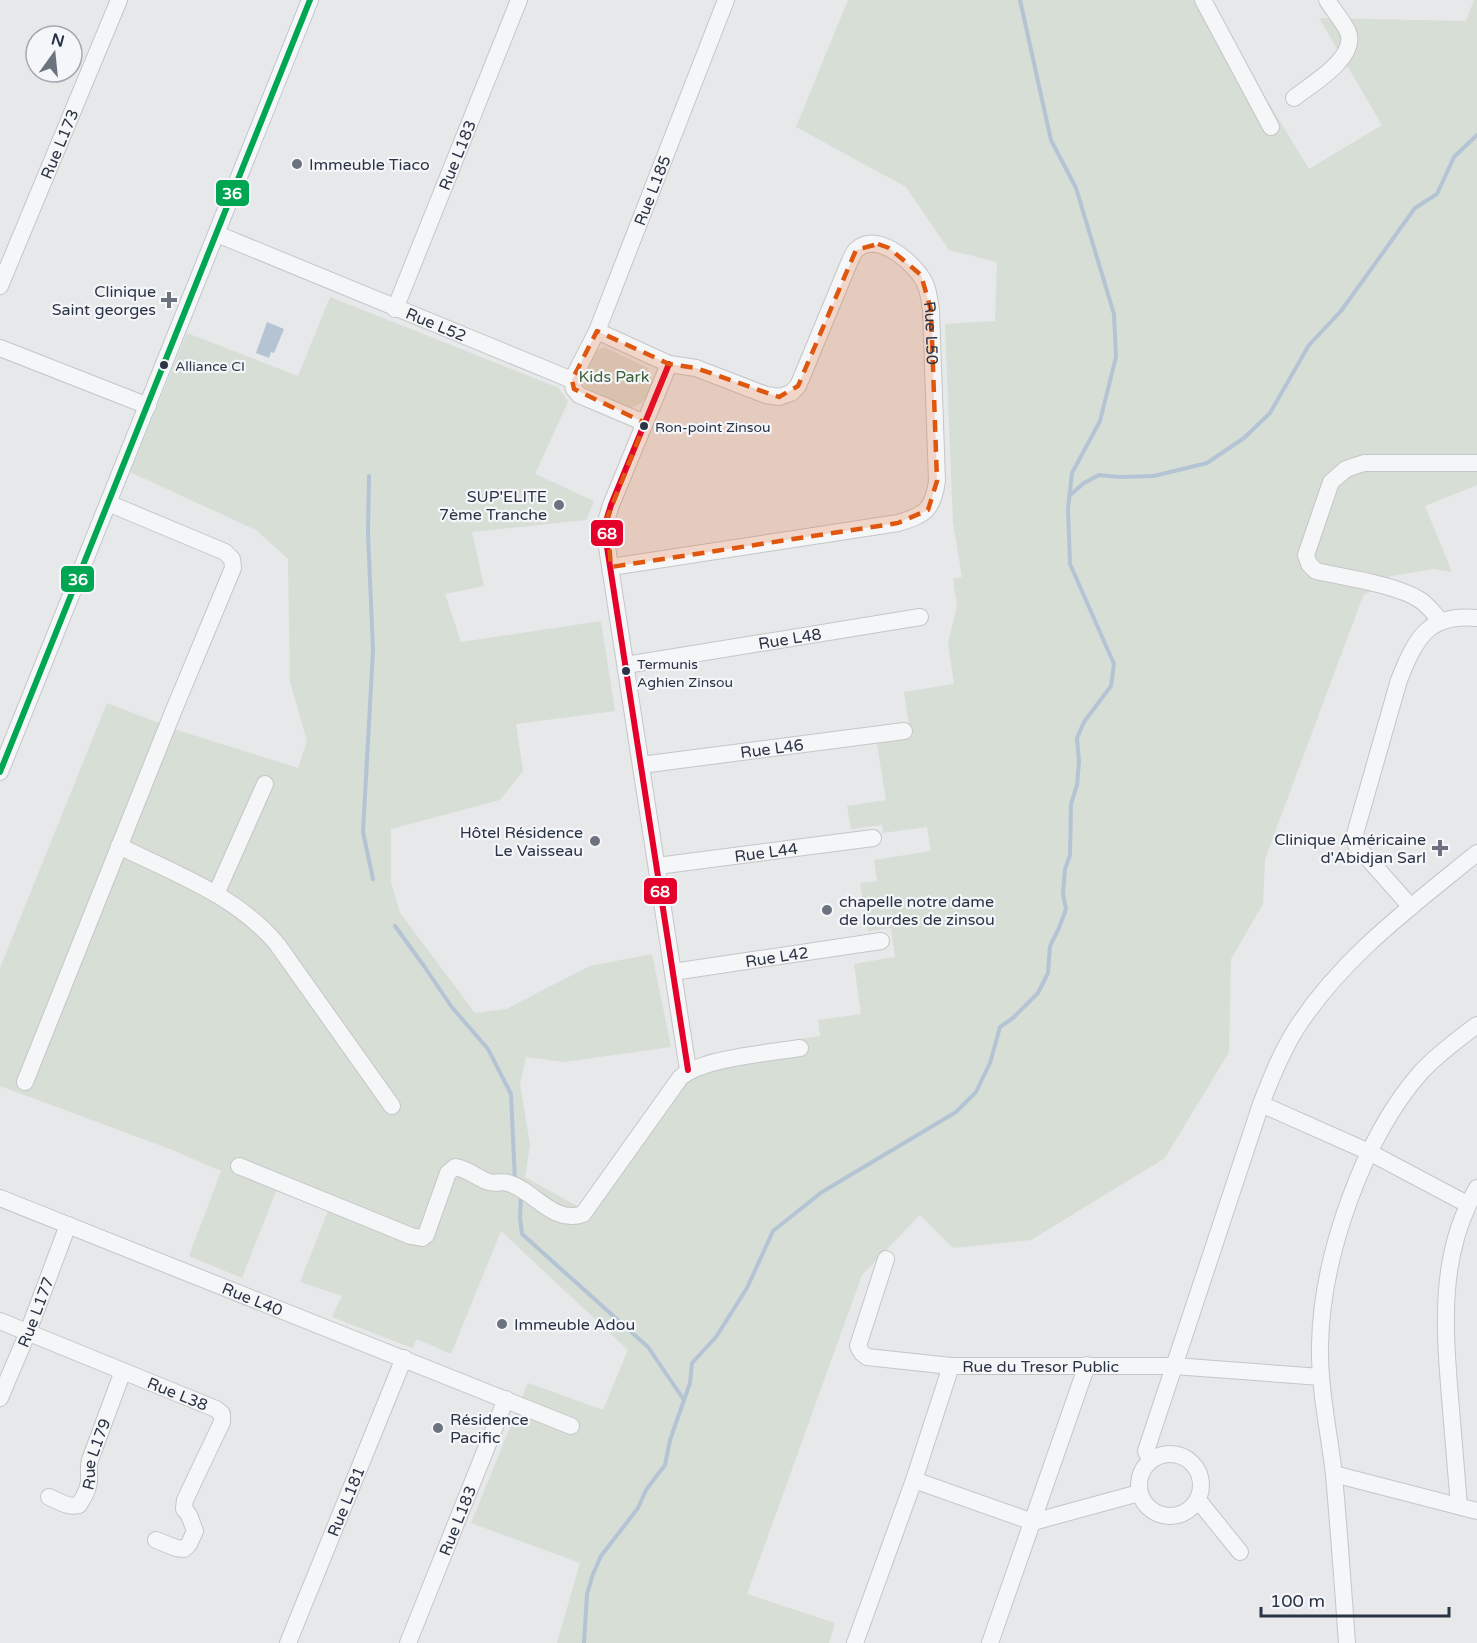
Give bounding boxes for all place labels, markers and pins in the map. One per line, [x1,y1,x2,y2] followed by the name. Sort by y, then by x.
[309,155,430,175] place label: Immeuble Tiaco
[290,157,304,171] marker: Immeuble Tiaco
[52,282,156,320] place label: Clinique Saint georges
[160,291,178,309] marker: Clinique Saint georges
[175,358,245,375] place label: Alliance CI
[158,359,170,371] marker: Alliance CI
[655,419,771,436] place label: Ron-point Zinsou
[638,420,650,432] marker: Ron-point Zinsou
[439,487,547,525] place label: SUP'ELITE 7ème Tranche
[552,498,566,512] marker: SUP'ELITE 7ème Tranche
[637,656,733,691] place label: Termunis Aghien Zinsou
[620,665,632,677] marker: Termunis Aghien Zinsou
[460,823,583,861] place label: Hôtel Résidence Le Vaisseau
[1274,830,1426,868] place label: Clinique Américaine d'Abidjan Sarl
[588,834,602,848] marker: Hôtel Résidence Le Vaisseau
[1431,839,1449,857] marker: Clinique Américaine d'Abidjan Sarl
[839,892,995,930] place label: chapelle notre dame de lourdes de zinsou
[820,903,834,917] marker: chapelle notre dame de lourdes de zinsou
[514,1315,635,1335] place label: Immeuble Adou
[495,1317,509,1331] marker: Immeuble Adou
[450,1410,529,1448] place label: Résidence Pacific
[431,1421,445,1435] marker: Résidence Pacific

